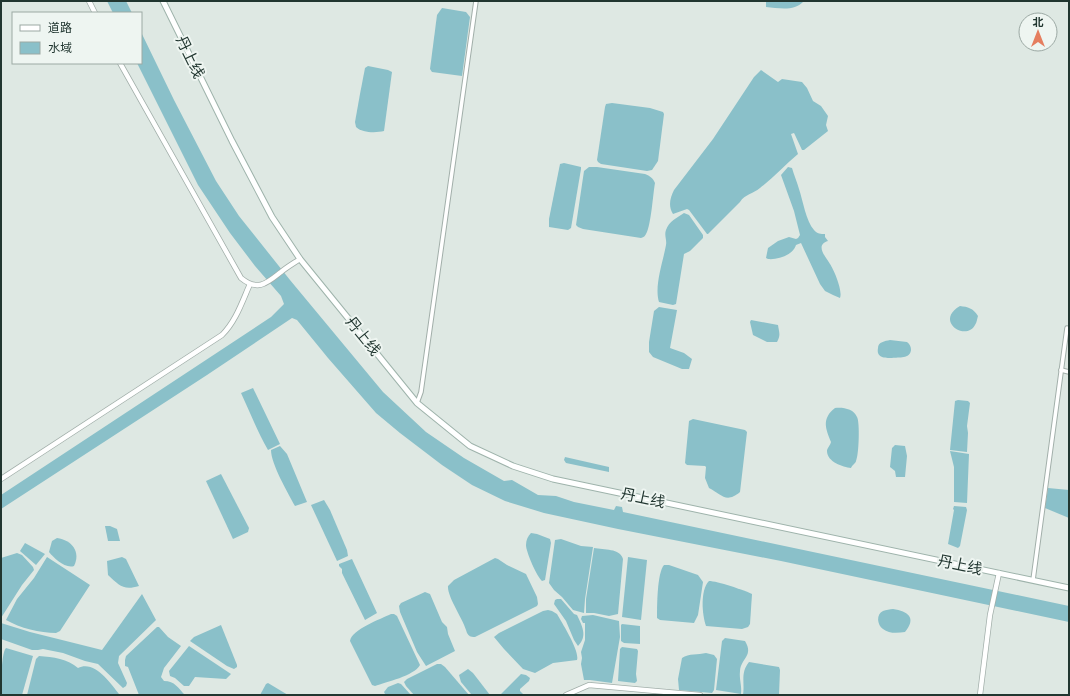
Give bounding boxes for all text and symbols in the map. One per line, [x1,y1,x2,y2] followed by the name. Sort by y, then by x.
[12,12,142,64] legend
[1018,12,1058,52] north arrow
[1033,15,1044,29] text: 北
[48,20,72,35] text: 道路
[172,32,209,81] street label: 丹上线
[48,40,72,55] text: 水域
[342,312,385,359] street label: 丹上线
[619,484,667,511] street label: 丹上线
[936,551,984,578] street label: 丹上线

